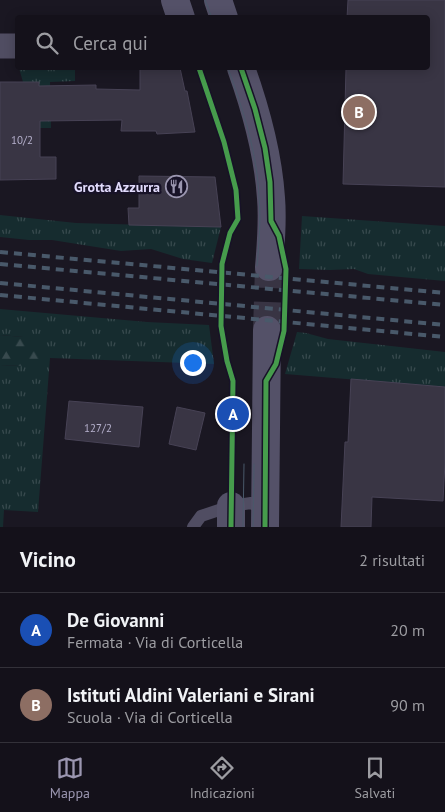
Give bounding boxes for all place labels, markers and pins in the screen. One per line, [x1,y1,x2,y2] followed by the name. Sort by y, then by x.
[343,93,375,131] pin: B
[164,175,188,199] restaurant icon: Grotta Azzurra
[74,178,160,196] place label: Grotta Azzurra
[217,395,249,433] pin: A

